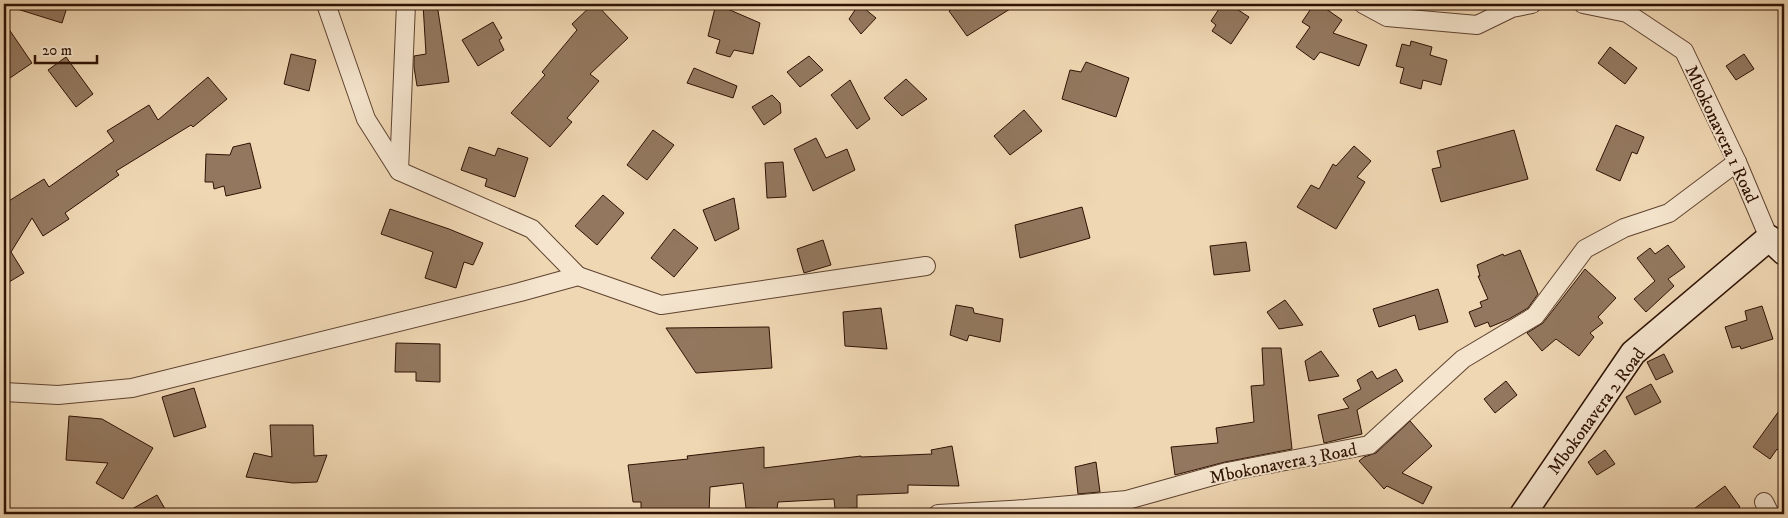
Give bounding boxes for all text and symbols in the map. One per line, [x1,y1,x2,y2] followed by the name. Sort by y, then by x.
[35,32,98,64] scale bar
[42,41,72,60] text: 20 m
[1680,62,1763,207] street label: Mbokonavera 1 Road
[1543,344,1650,479] street label: Mbokonavera 2 Road
[1208,439,1359,489] street label: Mbokonavera 3 Road

